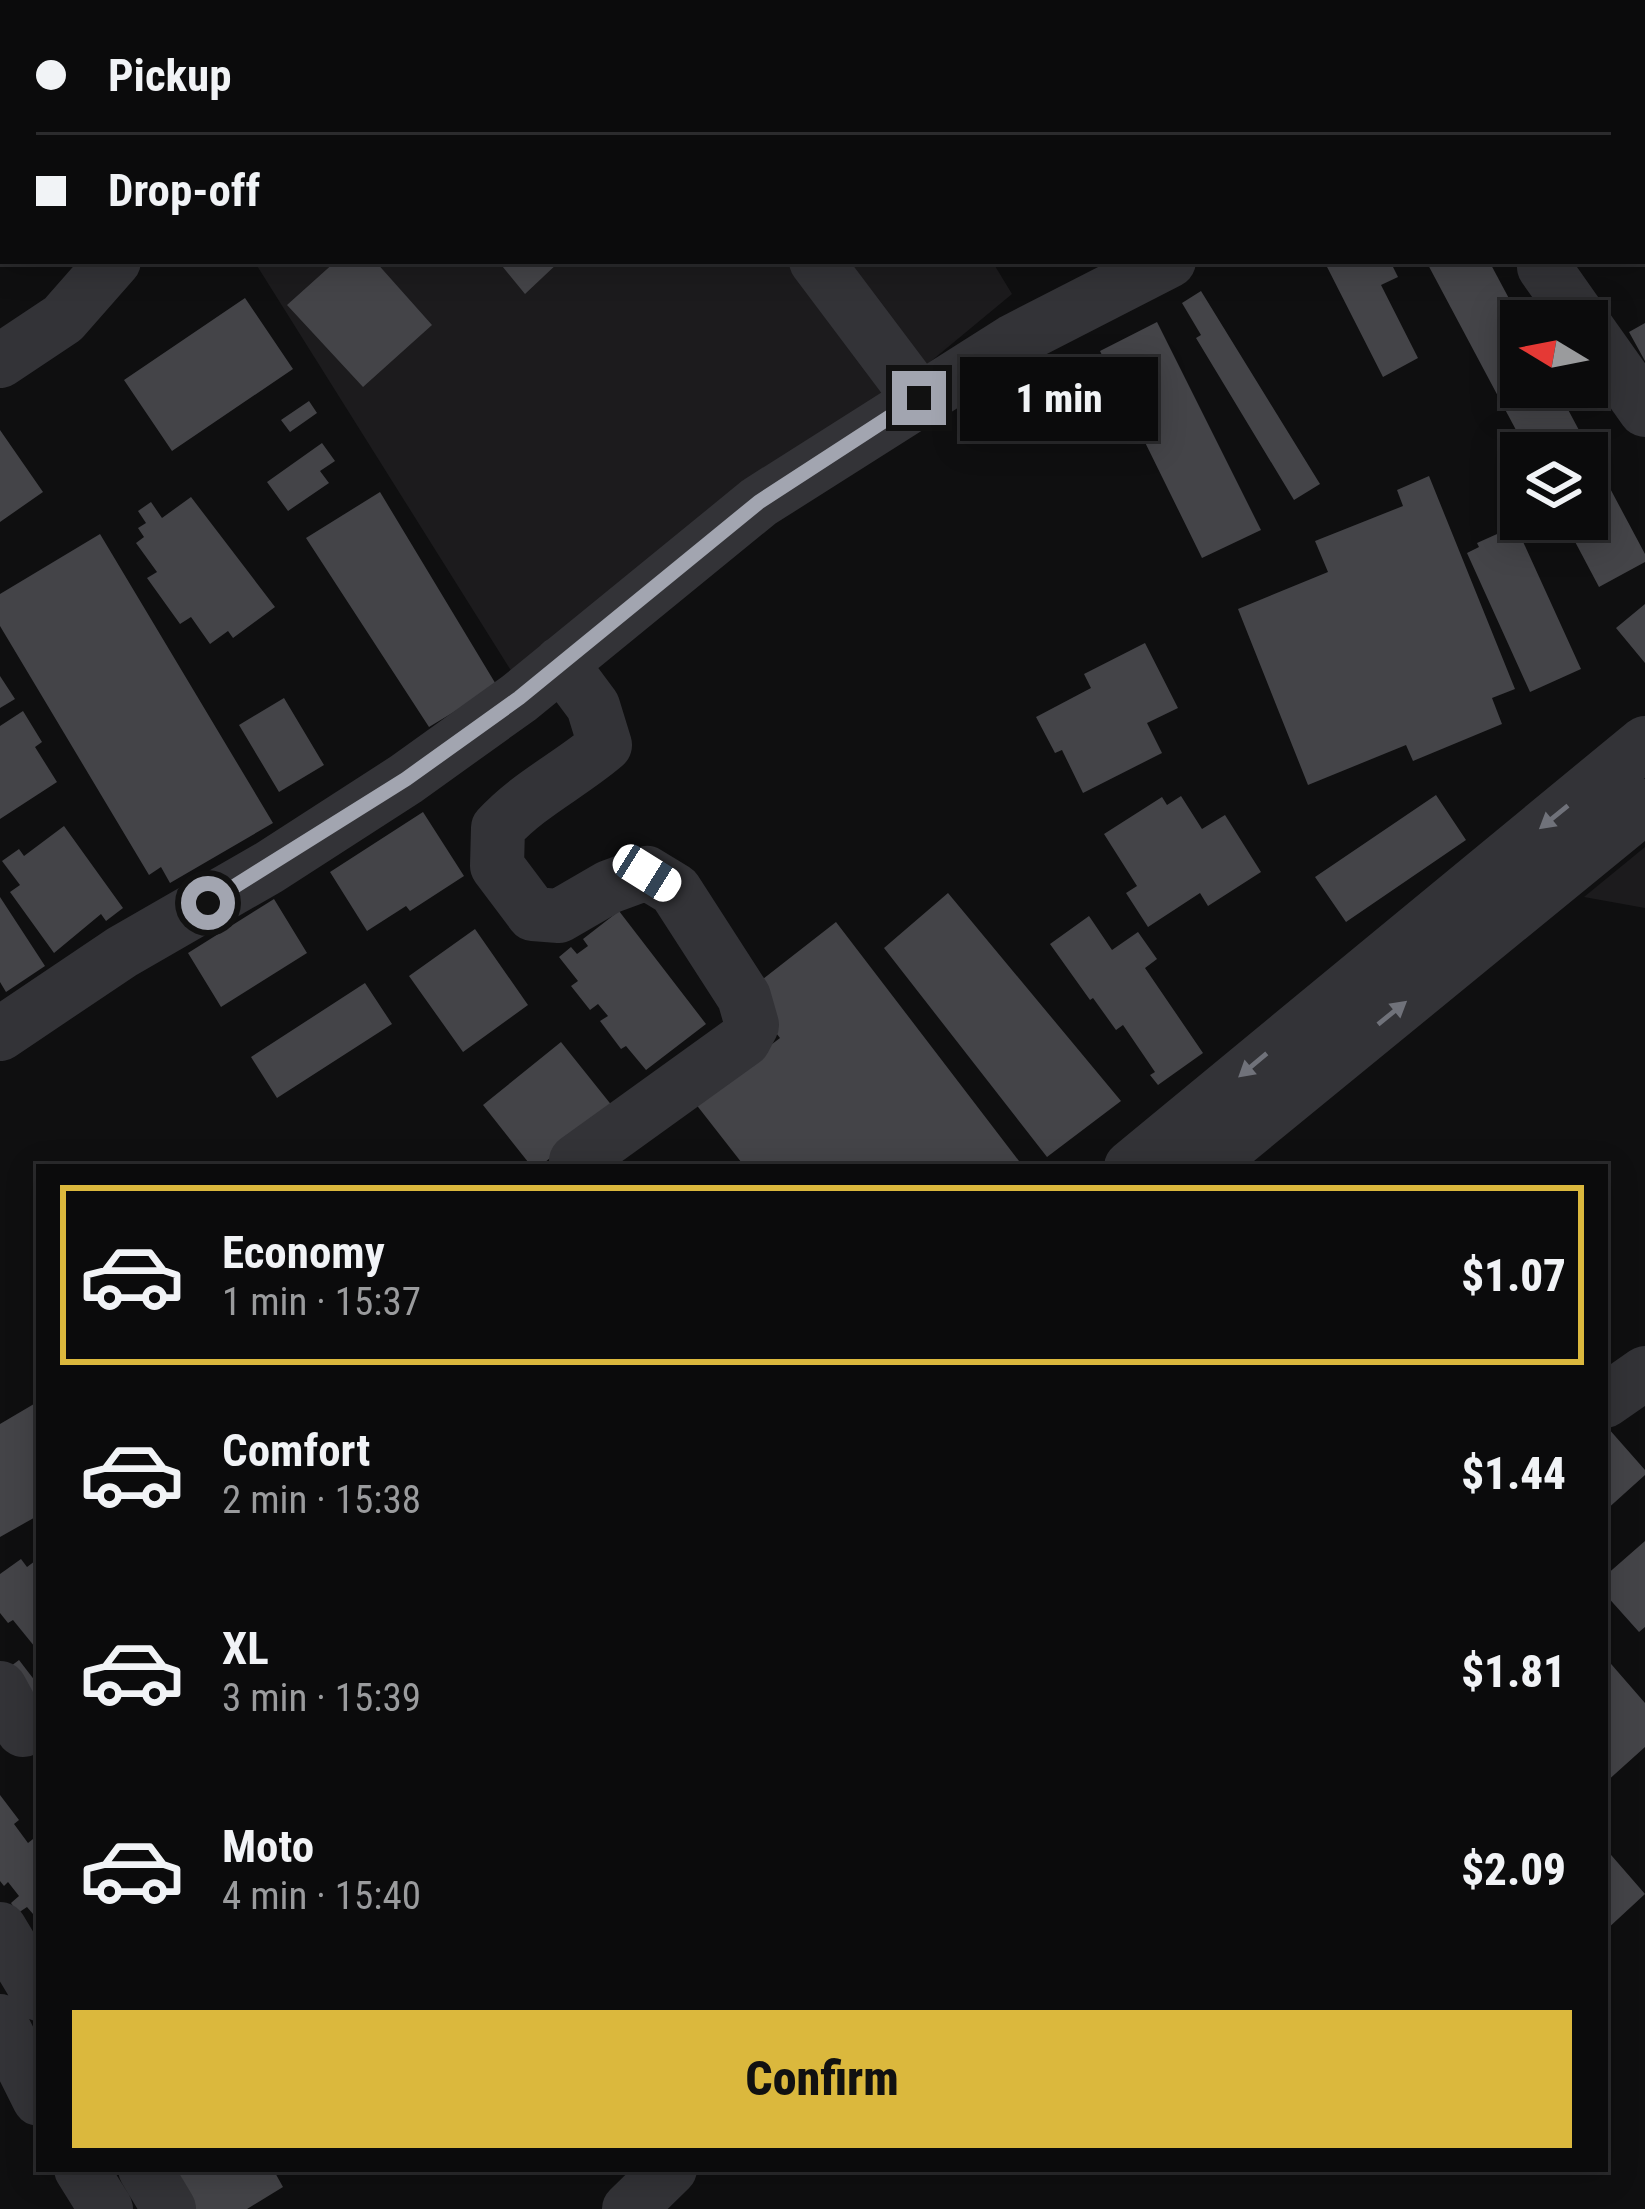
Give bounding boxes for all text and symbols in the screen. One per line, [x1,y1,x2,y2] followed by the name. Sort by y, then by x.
[108,49,232,102] text: Pickup
[108,164,260,217] text: Drop-off
[1500,300,1608,408] north arrow
[1500,300,1608,540] map controls
[961,356,1159,440] callout: 1 min
[892,371,946,425] route end
[1016,376,1102,422] text: 1 min
[1500,432,1608,540] button: layers
[1539,804,1570,829] one-way arrow
[607,839,687,907] car
[181,876,235,930] route start
[1377,1001,1407,1027] one-way arrow
[1238,1052,1268,1078] one-way arrow
[78,1221,186,1329] icon: car
[222,1226,385,1279] text: Economy
[1461,1249,1566,1302] text: $1.07
[222,1279,421,1325] text: 1 min · 15:37
[78,1419,186,1527] icon: car
[222,1424,370,1477] text: Comfort
[1461,1447,1566,1500] text: $1.44
[222,1477,421,1523] text: 2 min · 15:38
[78,1617,186,1725] icon: car
[222,1622,269,1675] text: XL
[1461,1645,1566,1698] text: $1.81
[222,1675,421,1721] text: 3 min · 15:39
[78,1815,186,1923] icon: car
[222,1820,314,1873] text: Moto
[1461,1843,1566,1896] text: $2.09
[222,1873,421,1919] text: 4 min · 15:40
[72,2010,1572,2148] button: Confirm

